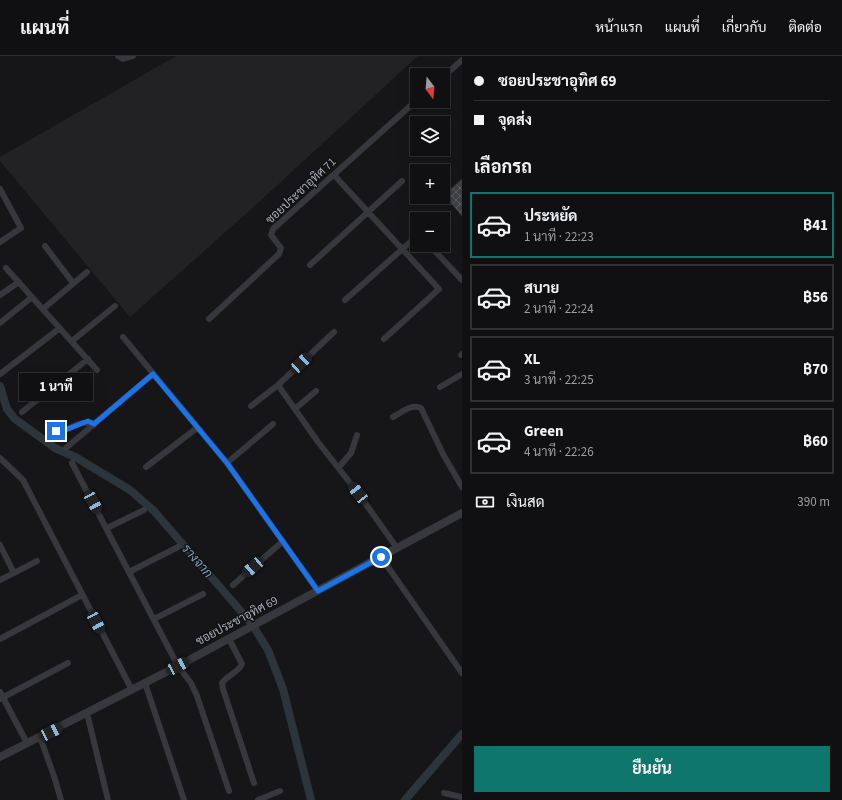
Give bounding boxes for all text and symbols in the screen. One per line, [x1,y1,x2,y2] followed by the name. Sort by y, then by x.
[20,15,69,42] text: แผนที่
[595,18,643,38] text: หน้าแรก
[665,18,700,38] text: แผนที่
[722,18,766,38] text: เกี่ยวกับ
[788,18,822,38] text: ติดต่อ
[410,68,450,108] north arrow
[410,68,450,252] map controls
[498,71,616,92] text: ซอยประชาอุทิศ 69
[498,110,532,131] text: จุดส่ง
[410,116,450,156] button: layers
[262,154,340,228] street label: ซอยประชาอุทิศ 71
[474,155,532,180] text: เลือกรถ
[410,164,450,204] button: +
[524,206,577,227] text: ประหยัด
[476,207,512,243] icon: car
[410,212,450,252] button: −
[803,215,828,236] text: ฿41
[524,228,594,246] text: 1 นาที · 22:23
[524,278,559,299] text: สบาย
[476,279,512,315] icon: car
[803,287,828,308] text: ฿56
[524,300,594,318] text: 2 นาที · 22:24
[524,349,540,370] text: XL
[288,350,314,376] car
[476,351,512,387] icon: car
[803,359,828,380] text: ฿70
[524,371,594,389] text: 3 นาที · 22:25
[19,373,93,401] callout: 1 นาที
[39,378,73,396] text: 1 นาที
[524,421,564,442] text: Green
[47,422,65,440] route end
[476,423,512,459] icon: car
[803,431,828,452] text: ฿60
[524,443,594,461] text: 4 นาที · 22:26
[346,480,370,506] car
[82,489,104,515] car
[474,491,496,513] icon: cash
[506,492,545,513] text: เงินสด
[797,493,830,511] text: 390 m
[177,540,217,582] water label: รางจาก
[372,548,390,566] route start
[240,555,266,579] car
[193,592,281,650] street label: ซอยประชาอุทิศ 69
[85,609,107,635] car
[165,655,191,677] car
[38,721,64,743] car
[474,746,830,792] button: ยืนยัน

